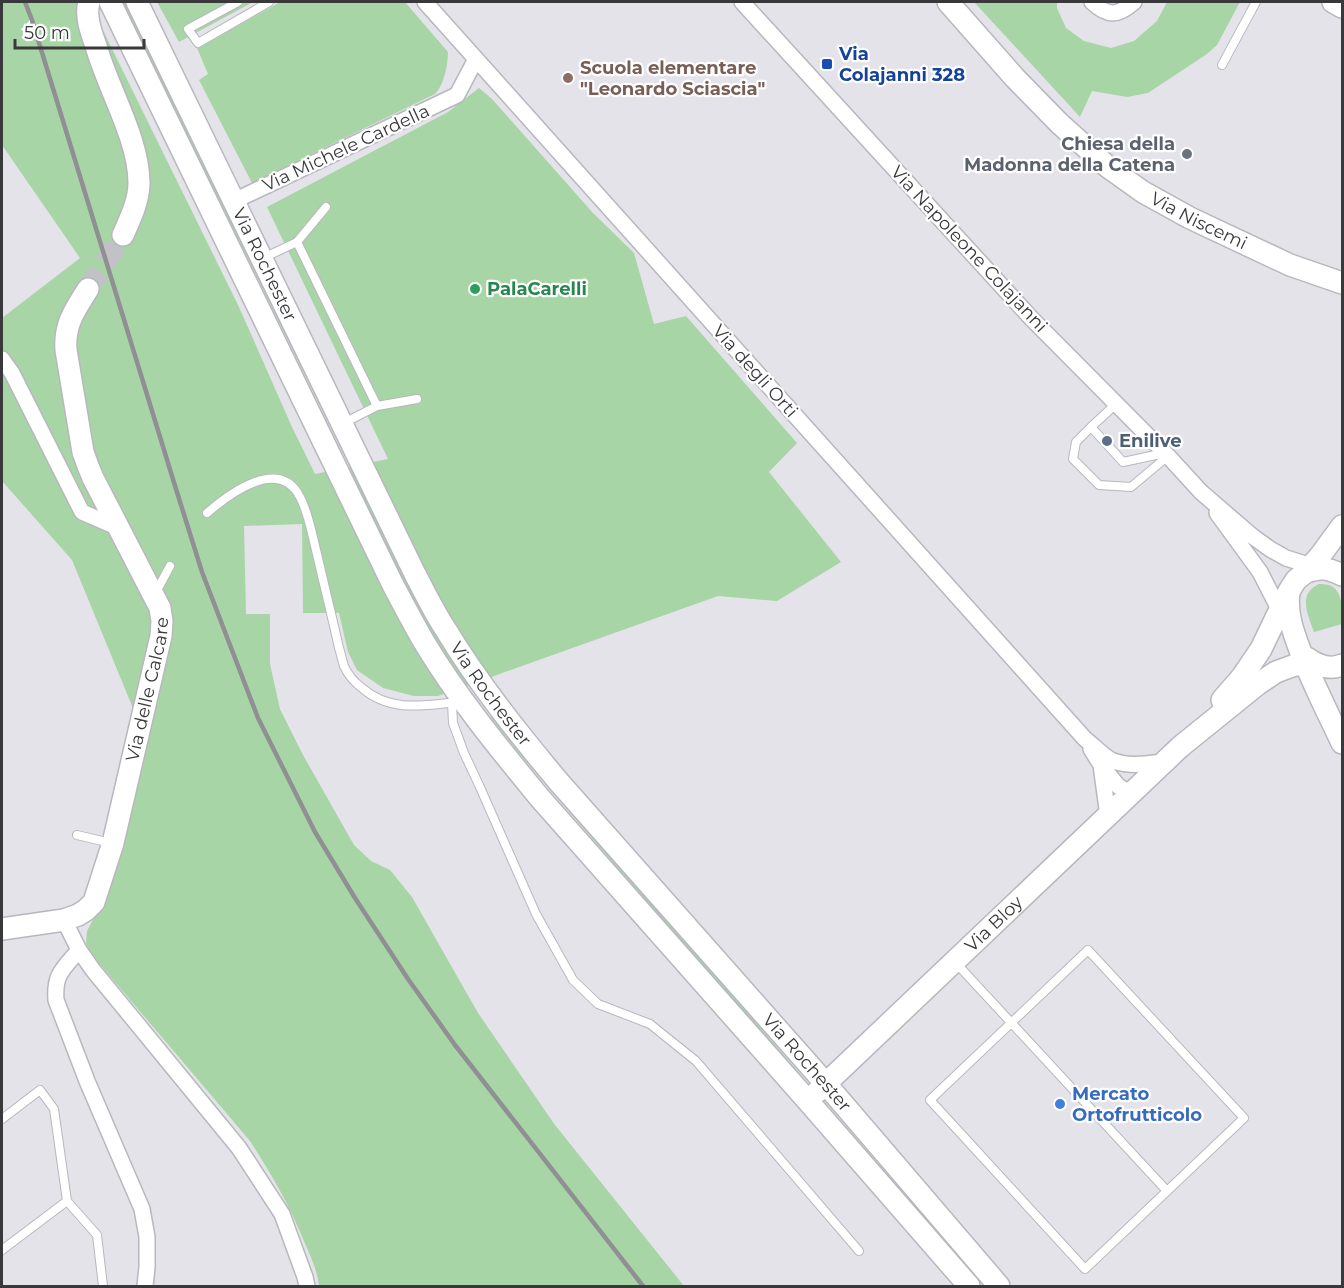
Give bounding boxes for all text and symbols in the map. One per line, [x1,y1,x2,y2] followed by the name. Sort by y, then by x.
[15,12,144,50] scale bar
[24,22,70,44] text: 50 m
[838,43,965,86] place label: Via Colajanni 328
[580,57,765,100] place label: Scuola elementare "Leonardo Sciascia"
[820,57,834,71] marker: Via Colajanni 328
[561,71,575,85] marker: Scuola elementare "Leonardo Sciascia"
[259,100,433,196] street label: Via Michele Cardella
[964,133,1175,176] place label: Chiesa della Madonna della Catena
[1180,147,1194,161] marker: Chiesa della Madonna della Catena
[886,161,1052,337] street label: Via Napoleone Colajanni
[1147,187,1251,254] street label: Via Niscemi
[228,204,302,325] street label: Via Rochester
[487,278,587,300] place label: PalaCarelli
[468,282,482,296] marker: PalaCarelli
[708,320,802,422] street label: Via degli Orti
[1119,430,1182,452] place label: Enilive
[1100,434,1114,448] marker: Enilive
[121,616,173,764] street label: Via delle Calcare
[445,638,536,750] street label: Via Rochester
[960,891,1028,957] street label: Via Bloy
[758,1009,856,1116] street label: Via Rochester
[1072,1083,1202,1126] place label: Mercato Ortofrutticolo
[1053,1097,1067,1111] marker: Mercato Ortofrutticolo

